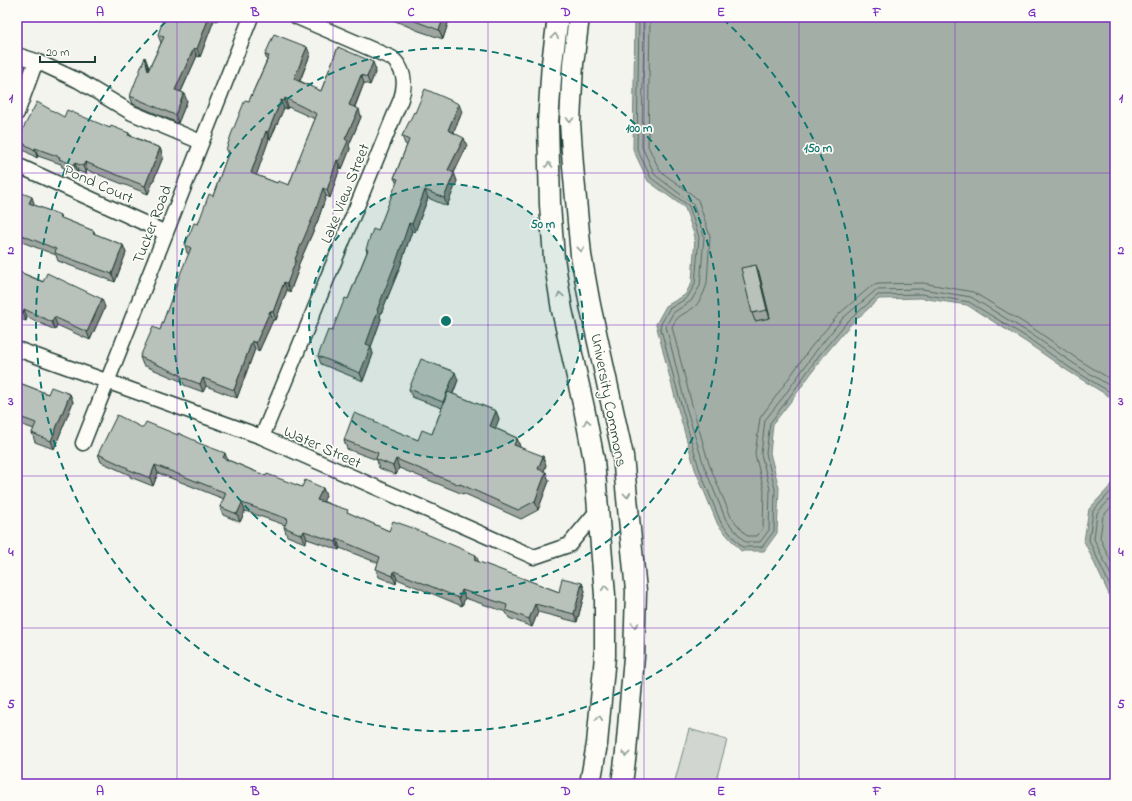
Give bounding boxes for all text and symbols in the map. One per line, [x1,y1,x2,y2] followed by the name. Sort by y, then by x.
[96,3,104,22] text: A
[250,3,260,22] text: B
[407,3,415,22] text: C
[560,3,571,22] text: D
[717,3,725,22] text: E
[872,3,882,22] text: F
[1028,3,1036,22] text: G
[551,33,560,39] one-way arrow
[40,38,95,64] scale bar
[46,44,69,62] text: 20 m
[9,89,14,108] text: 1
[1119,89,1124,108] text: 1
[566,117,574,123] one-way arrow
[626,120,653,138] text: 100 m
[315,140,377,247] street label: Lake View Street
[804,140,833,158] text: 150 m
[59,159,137,211] street label: Pond Court
[545,162,553,168] one-way arrow
[127,182,179,267] street label: Tucker Road
[531,216,556,234] text: 50 m
[7,241,15,260] text: 2
[1117,241,1125,260] text: 2
[576,246,585,252] one-way arrow
[556,292,565,298] one-way arrow
[439,314,453,328] centre of rings
[583,332,633,469] street label: University Commons
[7,392,14,411] text: 3
[1117,392,1124,411] text: 3
[583,419,591,425] one-way arrow
[279,420,365,476] street label: Water Street
[622,492,631,498] one-way arrow
[7,543,14,562] text: 4
[1117,543,1124,562] text: 4
[600,585,609,591] one-way arrow
[631,622,639,628] one-way arrow
[7,695,15,714] text: 5
[1117,695,1125,714] text: 5
[595,715,604,721] one-way arrow
[622,751,631,757] one-way arrow
[96,782,104,801] text: A
[250,782,260,801] text: B
[407,782,415,801] text: C
[560,782,571,801] text: D
[717,782,725,801] text: E
[872,782,882,801] text: F
[1028,782,1036,801] text: G

